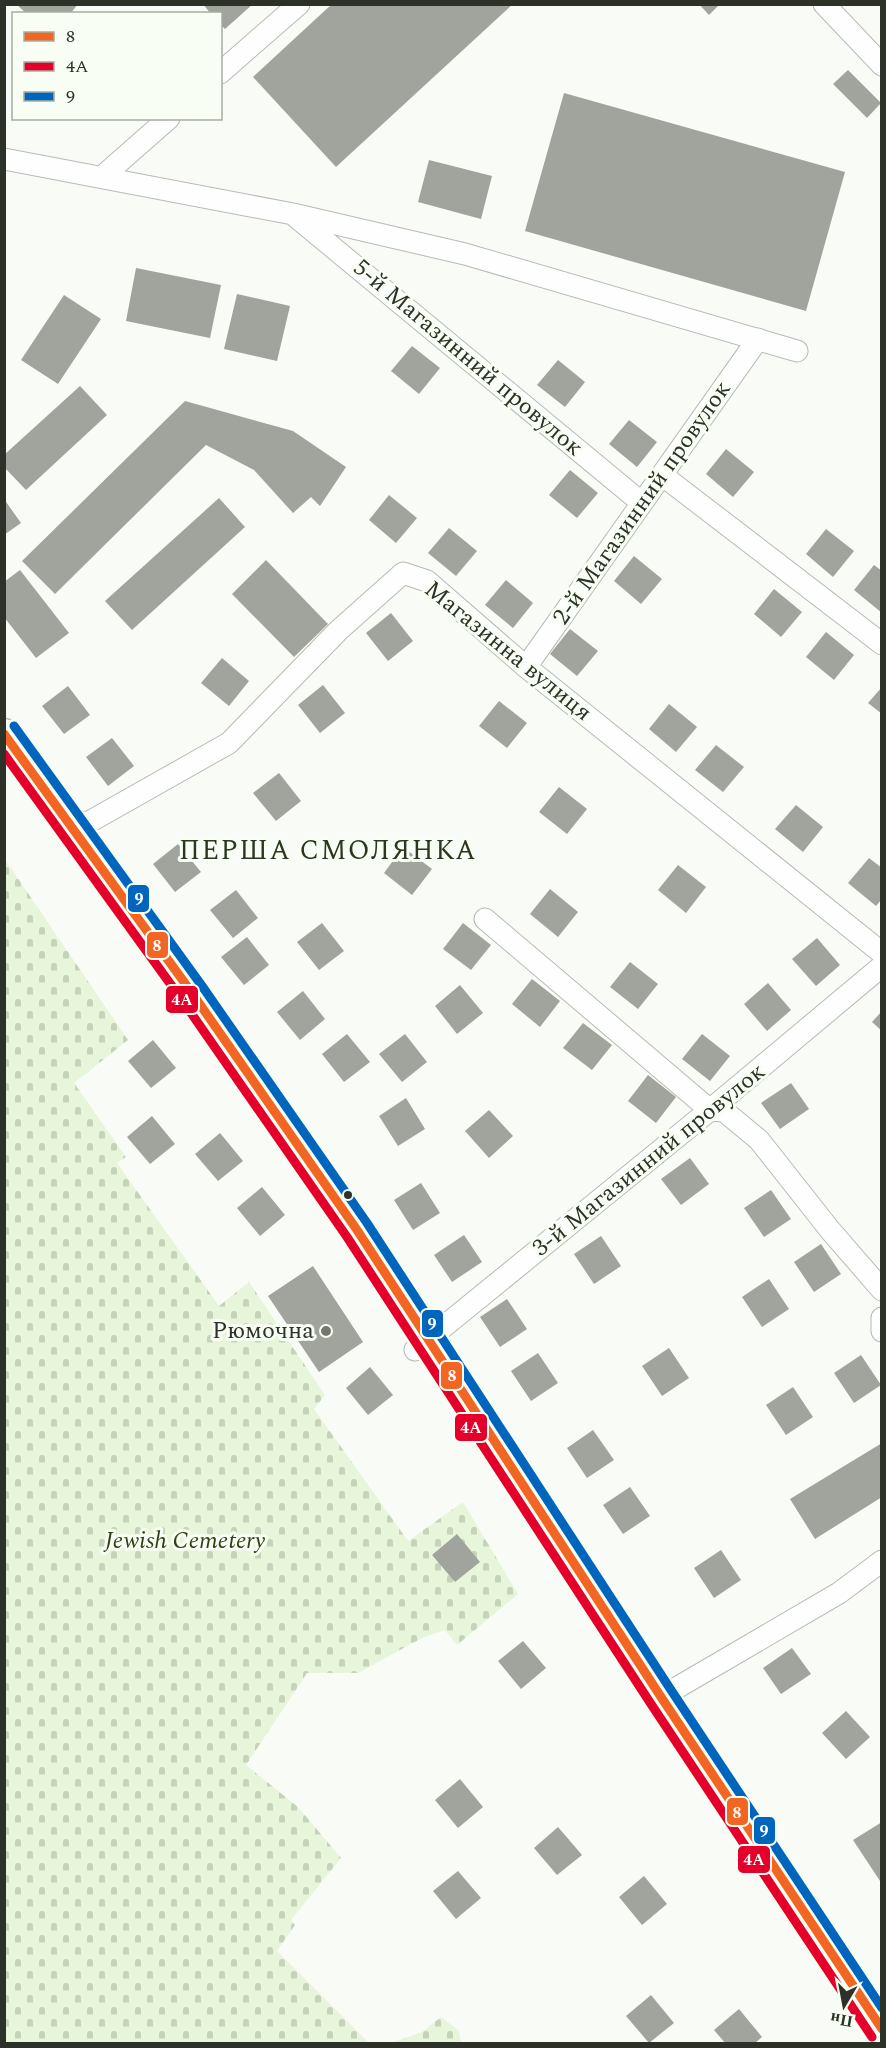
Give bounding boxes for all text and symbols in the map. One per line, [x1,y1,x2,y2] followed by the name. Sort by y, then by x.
[12,12,222,120] legend
[66,23,75,50] text: 8
[66,53,89,80] text: 4А
[66,83,75,110] text: 9
[345,251,591,465] street label: 5-й Магазинний провулок
[544,374,740,632] street label: 2-й Магазинний провулок
[416,572,600,730] street label: Магазинна вулиця
[179,830,477,872] district label: ПЕРША СМОЛЯНКА
[127,884,150,913] line badge: 9
[135,887,144,911] text: 9
[146,931,169,959] line badge: 8
[153,934,162,958] text: 8
[165,985,199,1014] line badge: 4А
[171,988,193,1012] text: 4А
[525,1054,773,1266] street label: 3-й Магазинний провулок
[342,1189,354,1201] unlabelled marker
[421,1309,444,1338] line badge: 9
[428,1312,437,1336] text: 9
[212,1313,314,1349] place label: Рюмочна
[319,1324,333,1338] marker: Рюмочна
[440,1361,463,1390] line badge: 8
[448,1364,457,1388] text: 8
[454,1413,488,1442] line badge: 4А
[460,1416,482,1440] text: 4А
[103,1523,266,1559] park label: Jewish Cemetery
[726,1797,749,1826] line badge: 8
[733,1801,742,1825] text: 8
[753,1816,776,1845] line badge: 9
[760,1819,769,1843] text: 9
[737,1845,771,1874] line badge: 4А
[743,1848,765,1872] text: 4А
[814,1976,874,2036] north arrow
[828,2006,855,2034] text: Пн

